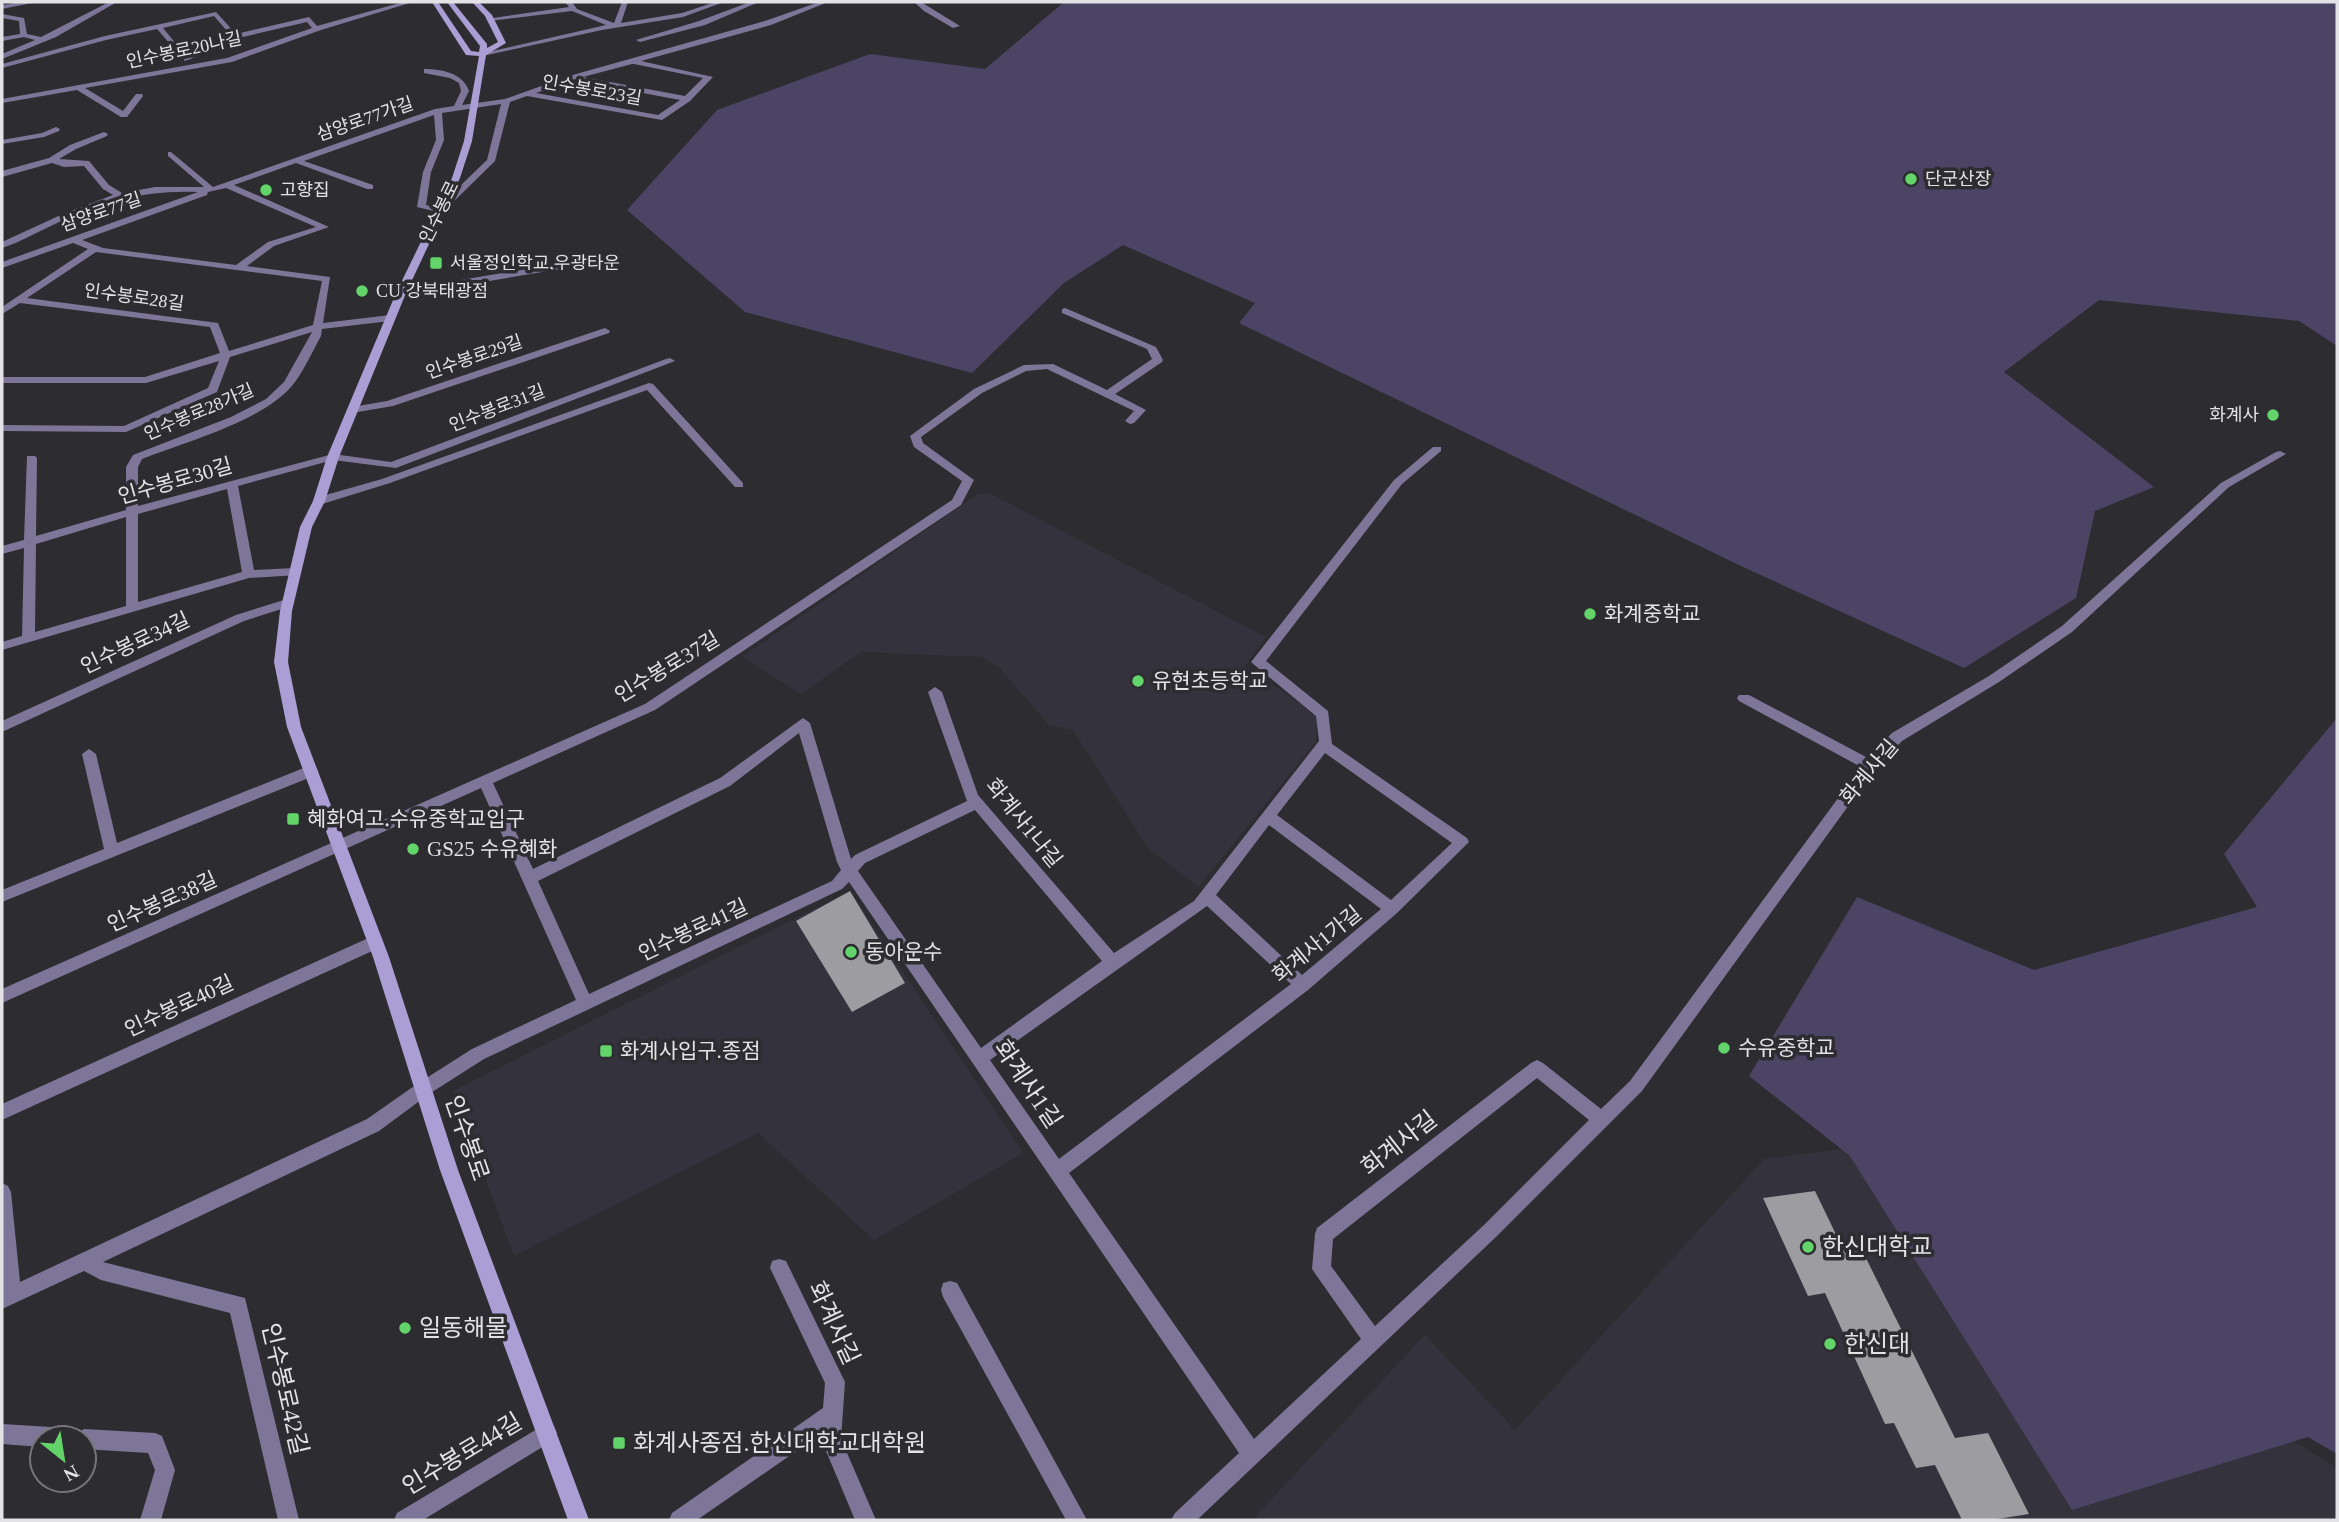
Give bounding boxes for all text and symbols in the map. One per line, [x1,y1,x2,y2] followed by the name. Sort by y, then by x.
[125,28,243,72] street label: 인수봉로20나길
[541,71,643,109] street label: 인수봉로23길
[314,93,416,145] street label: 삼양로77가길
[1925,169,1991,189] place label: 단군산장
[1903,171,1919,187] marker: 단군산장
[415,178,463,246] street label: 인수봉로
[280,180,330,200] place label: 고향집
[258,182,274,198] marker: 고향집
[58,189,144,235] street label: 삼양로77길
[450,253,620,273] place label: 서울정인학교.우광타운
[428,255,444,271] marker: 서울정인학교.우광타운
[83,280,185,314] street label: 인수봉로28길
[376,281,488,301] place label: CU 강북태광점
[354,283,370,299] marker: CU 강북태광점
[423,331,525,383] street label: 인수봉로29길
[141,380,257,444] street label: 인수봉로28가길
[446,381,548,435] street label: 인수봉로31길
[2209,405,2259,425] place label: 화계사
[2265,407,2281,423] marker: 화계사
[115,453,235,509] street label: 인수봉로30길
[1604,602,1701,626] place label: 화계중학교
[1582,606,1598,622] marker: 화계중학교
[77,607,193,679] street label: 인수봉로34길
[610,626,724,708] street label: 인수봉로37길
[1152,669,1268,693] place label: 유현초등학교
[1130,673,1146,689] marker: 유현초등학교
[1835,735,1903,809] street label: 화계사길
[981,774,1067,872] street label: 화계사1나길
[307,807,525,831] place label: 혜화여고.수유중학교입구
[285,811,301,827] marker: 혜화여고.수유중학교입구
[427,837,557,861] place label: GS25 수유혜화
[405,841,421,857] marker: GS25 수유혜화
[103,867,221,937] street label: 인수봉로38길
[635,894,751,966] street label: 인수봉로41길
[1268,901,1366,987] street label: 화계사1가길
[865,940,942,964] place label: 동아운수
[843,944,859,960] marker: 동아운수
[121,970,237,1042] street label: 인수봉로40길
[989,1035,1067,1133] street label: 화계사1길
[1738,1036,1835,1060] place label: 수유중학교
[620,1039,761,1063] place label: 화계사입구.종점
[1716,1040,1732,1056] marker: 수유중학교
[598,1043,614,1059] marker: 화계사입구.종점
[440,1092,494,1184] street label: 인수봉로
[1356,1106,1442,1180] street label: 화계사길
[1822,1234,1932,1260] place label: 한신대학교
[1800,1239,1816,1255] marker: 한신대학교
[804,1277,864,1369] street label: 화계사길
[419,1315,507,1341] place label: 일동해물
[397,1320,413,1336] marker: 일동해물
[257,1321,313,1457] street label: 인수봉로42길
[1844,1331,1910,1357] place label: 한신대
[1822,1336,1838,1352] marker: 한신대
[398,1408,526,1500] street label: 인수봉로44길
[28,1424,98,1494] north arrow
[633,1430,926,1456] place label: 화계사종점.한신대학교대학원
[611,1435,627,1451] marker: 화계사종점.한신대학교대학원
[60,1461,82,1486] text: N

